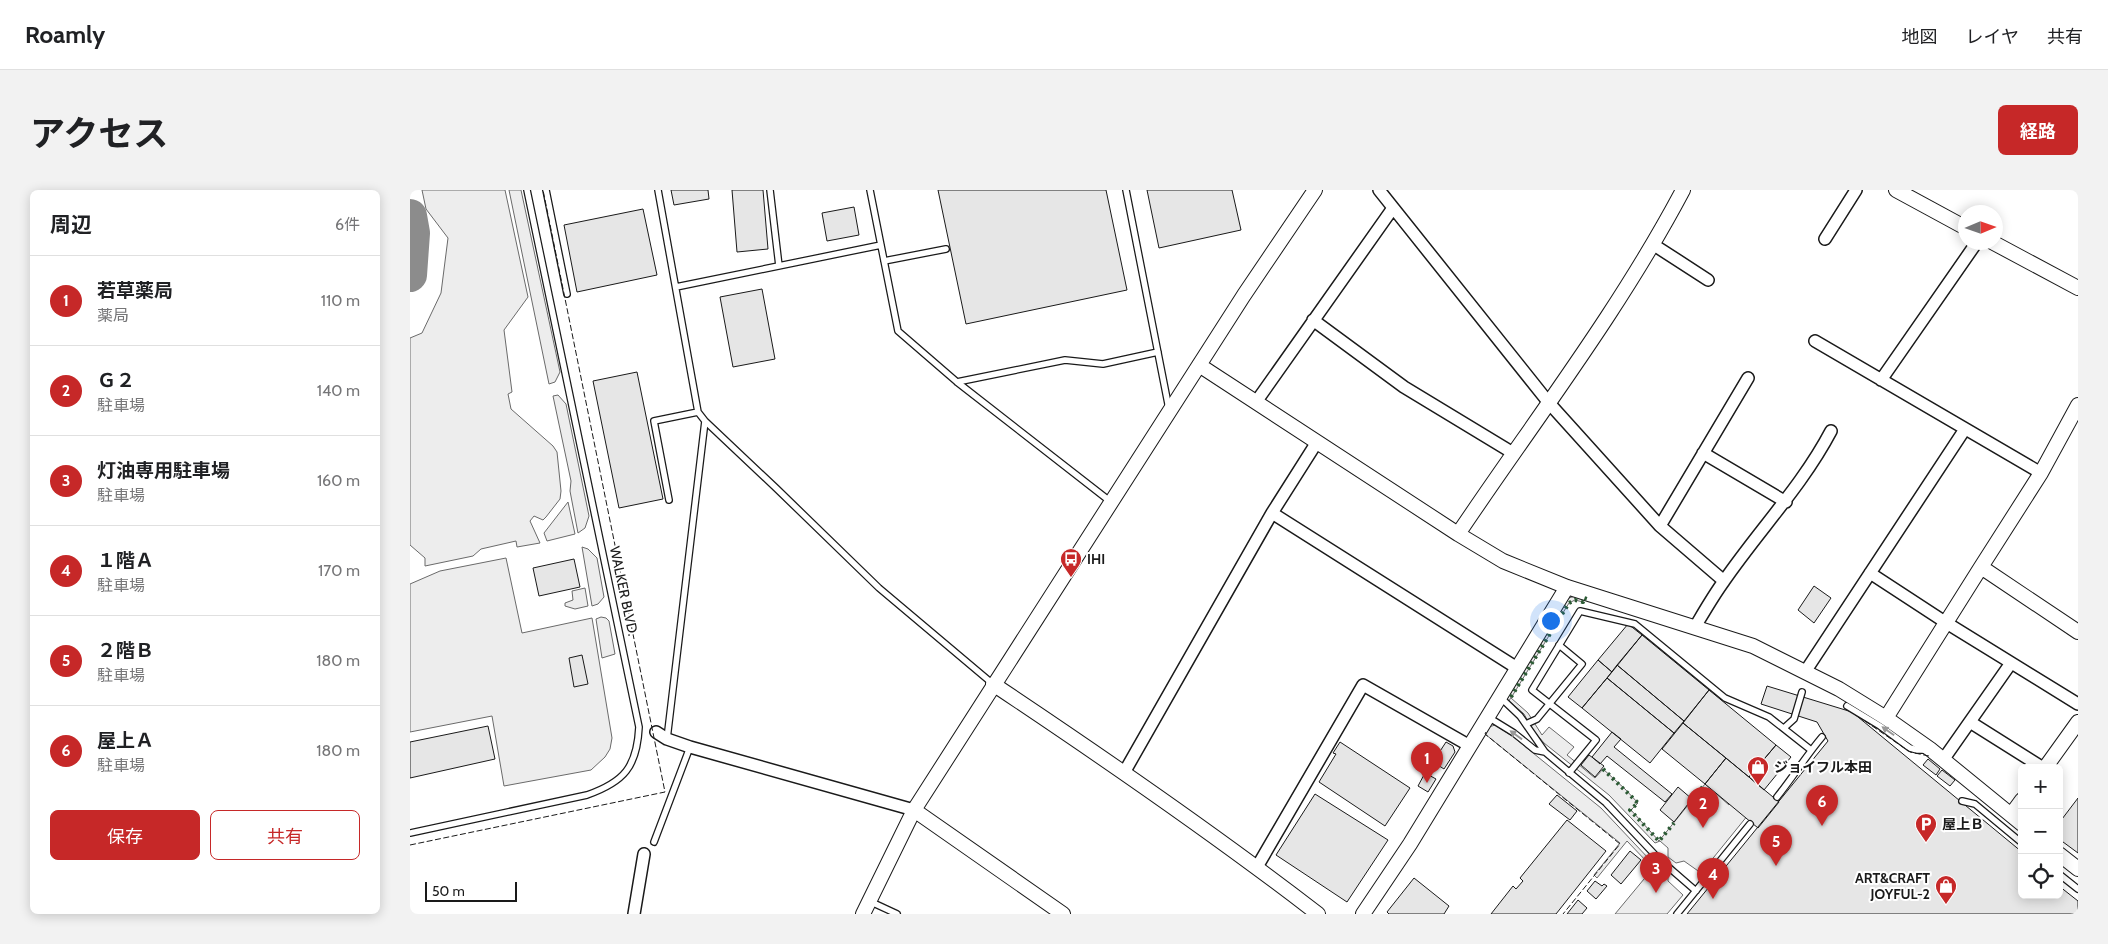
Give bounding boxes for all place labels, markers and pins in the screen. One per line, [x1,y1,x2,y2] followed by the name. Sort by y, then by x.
[1059,547,1083,578] bus stop icon: IHI
[1087,550,1105,568] place label: IHI
[1411,742,1443,783] pin: 1
[1746,755,1770,786] shop icon: ジョイフル本田
[1774,758,1872,776] place label: ジョイフル本田
[1806,785,1838,826] pin: 6
[1687,787,1719,828] pin: 2
[1914,812,1938,843] parking icon: 屋上Ｂ
[1942,815,1984,833] place label: 屋上Ｂ
[1760,825,1792,866] pin: 5
[1640,852,1672,893] pin: 3
[1697,858,1729,899] pin: 4
[1855,869,1930,903] place label: ART&CRAFT JOYFUL-2
[1934,874,1958,905] shop icon: ART&CRAFT JOYFUL-2

